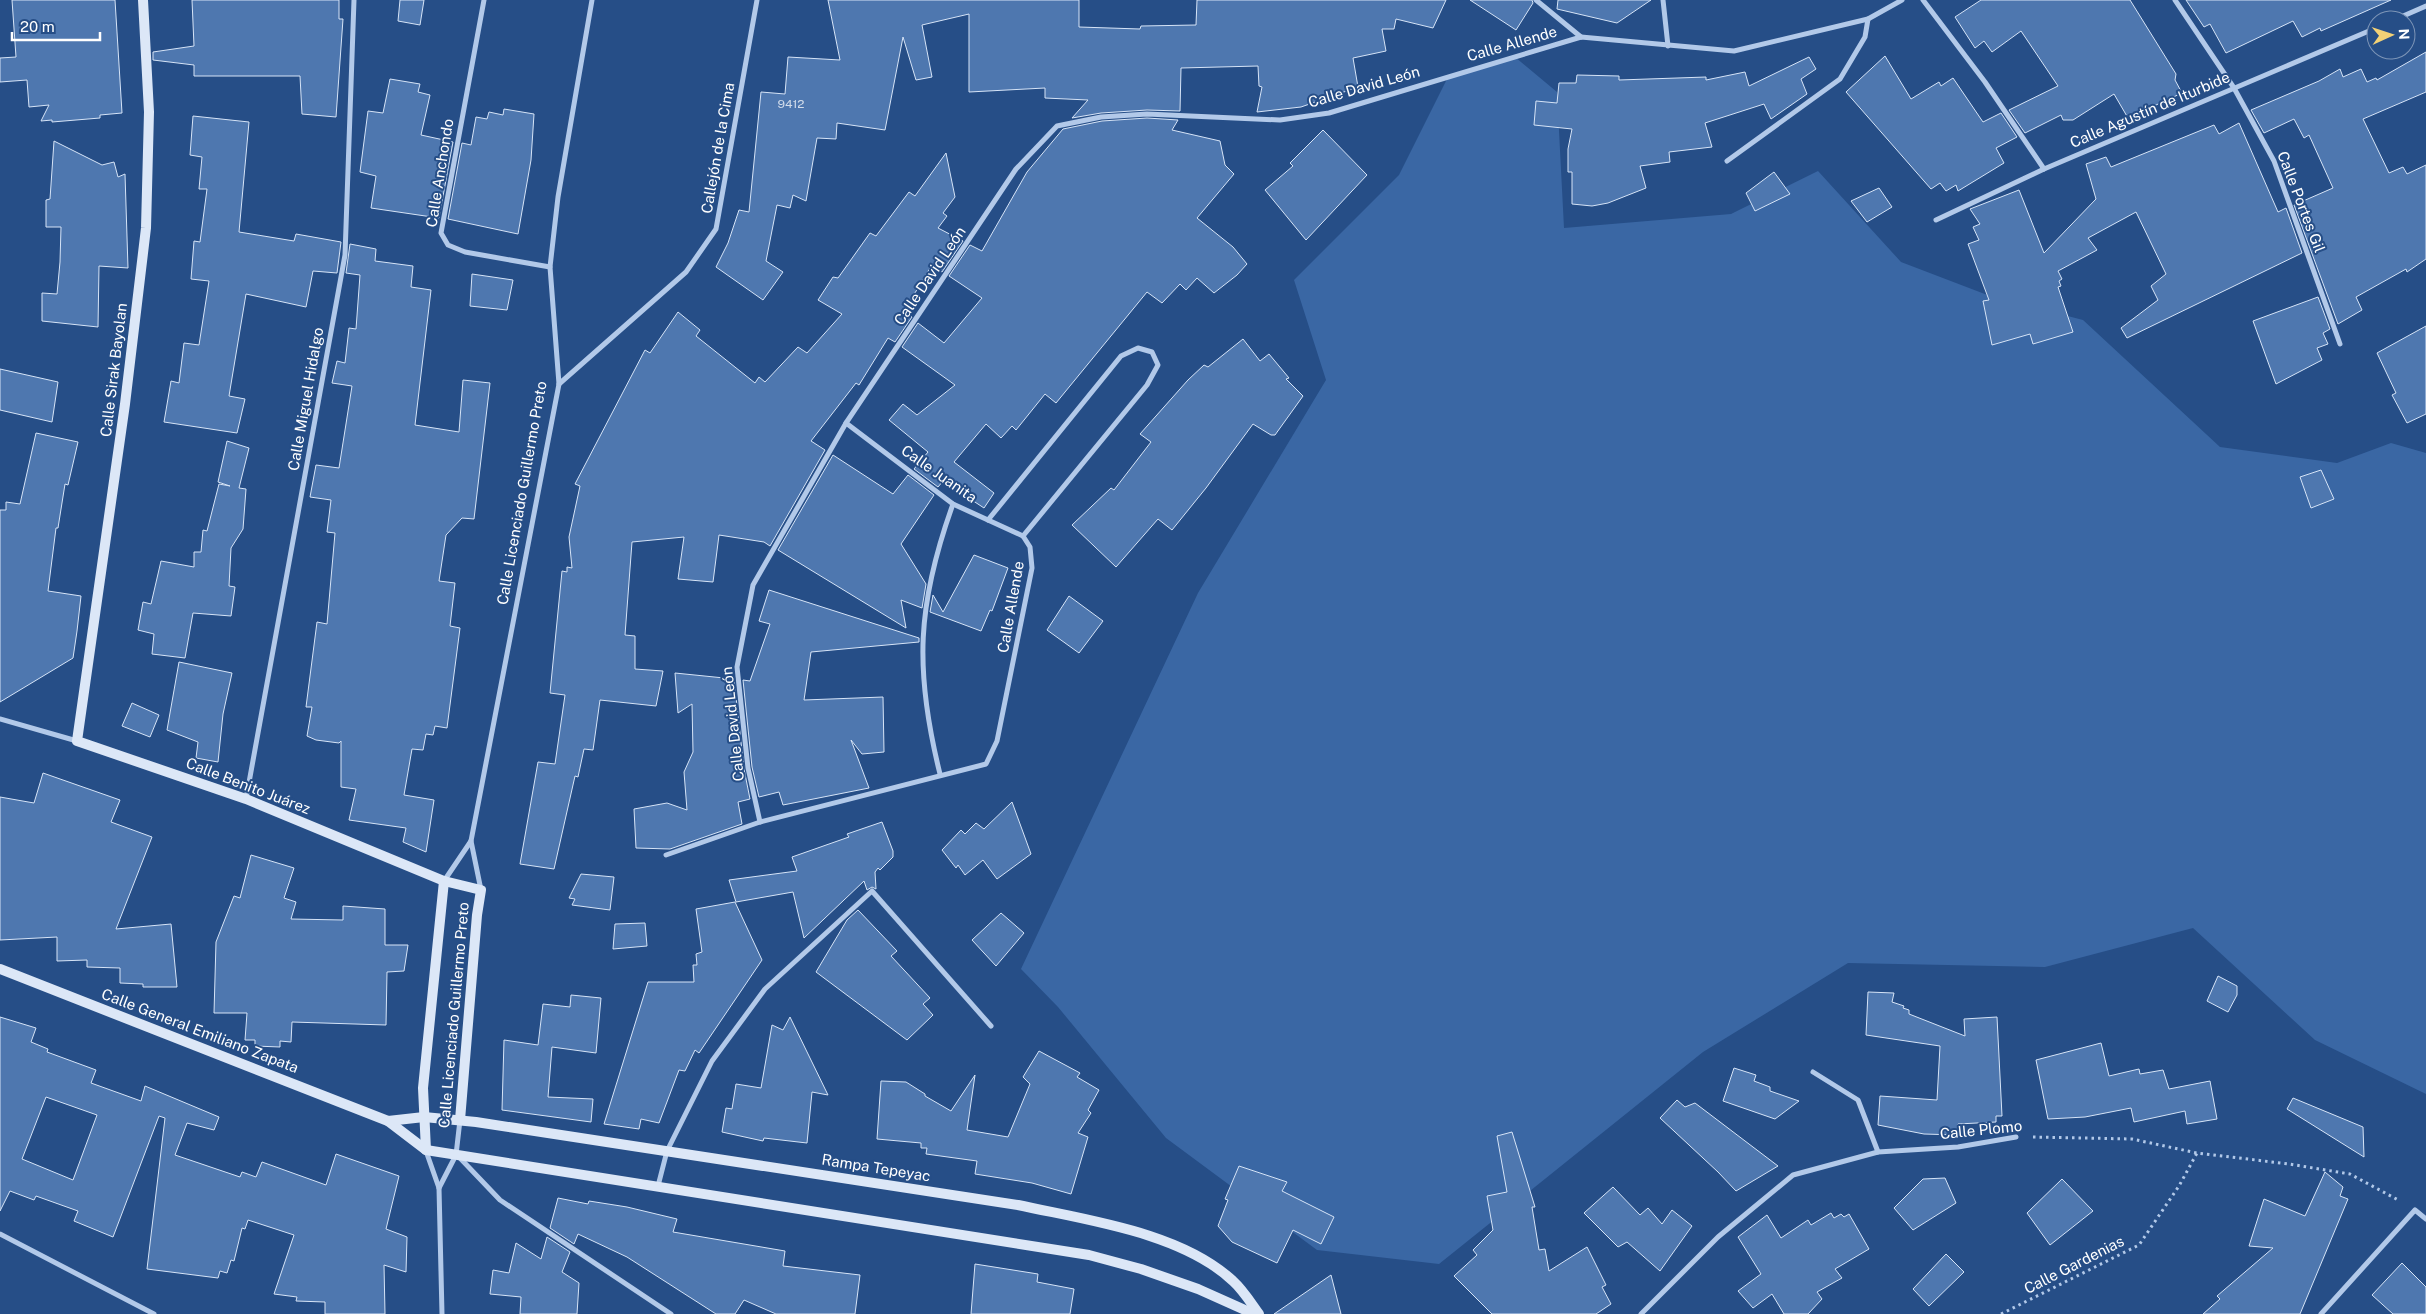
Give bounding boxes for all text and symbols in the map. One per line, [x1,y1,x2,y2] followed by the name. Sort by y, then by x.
[12,10,100,42] scale bar
[2366,10,2416,60] north arrow
[20,18,55,35] text: 20 m
[1465,23,1559,64] street label: Calle Allende
[2396,28,2412,40] text: N
[1306,62,1422,111] street label: Calle David León
[2067,68,2232,151] street label: Calle Agustín de Iturbide
[698,81,737,215] street label: Callejón de la Cima
[777,97,805,111] house number: 9412
[423,117,456,228] street label: Calle Anchondo
[2274,149,2329,255] street label: Calle Portes Gil
[890,223,969,328] street label: Calle David León
[97,302,130,438] street label: Calle Sirak Bayolan
[285,326,326,472] street label: Calle Miguel Hidalgo
[493,380,550,606] street label: Calle Licenciado Guillermo Preto
[898,441,980,506] street label: Calle Juanita
[994,560,1027,654] street label: Calle Allende
[718,666,747,782] street label: Calle David León
[184,754,313,817] street label: Calle Benito Juárez
[435,901,472,1129] street label: Calle Licenciado Guillermo Preto
[99,985,301,1076] street label: Calle General Emiliano Zapata
[1939,1117,2023,1142] street label: Calle Plomo
[820,1151,932,1185] street label: Rampa Tepeyac
[2021,1232,2127,1297] street label: Calle Gardenias

